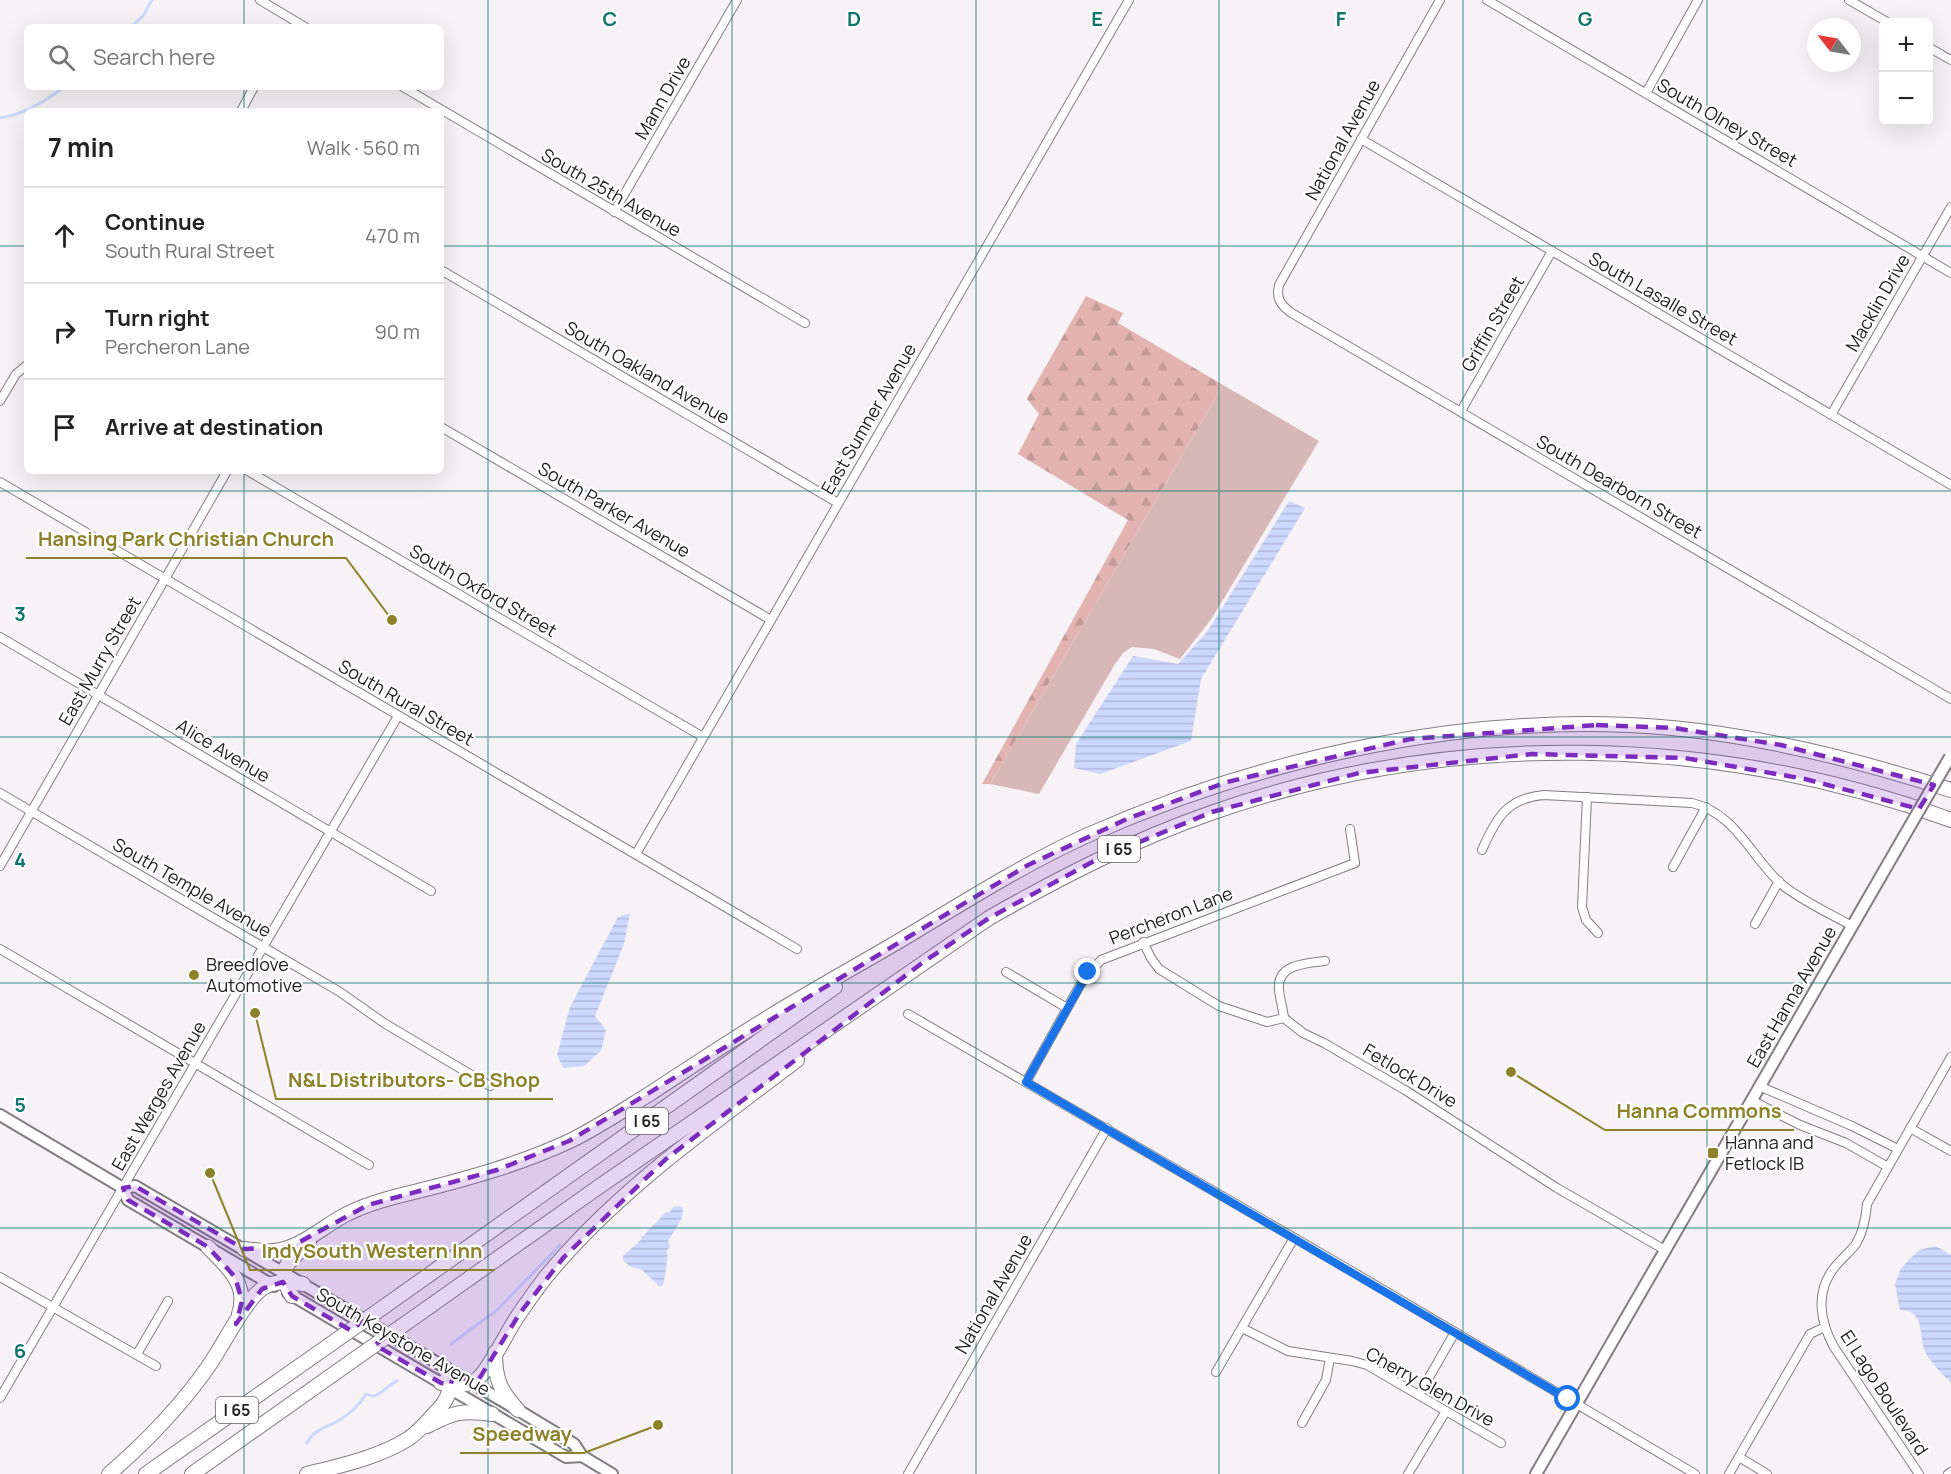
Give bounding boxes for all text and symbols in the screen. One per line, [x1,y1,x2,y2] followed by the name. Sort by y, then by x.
[603,5,617,32] text: C
[847,5,861,32] text: D
[1091,5,1103,32] text: E
[1336,5,1347,32] text: F
[1578,5,1593,32] text: G
[1807,18,1861,72] north arrow
[1879,18,1933,126] map controls
[1879,18,1933,72] button: +
[24,24,444,90] search box
[45,41,78,74] icon: search
[93,42,215,72] text: Search here
[629,52,696,143] street label: Mann Drive
[1653,72,1802,172] street label: South Olney Street
[1879,72,1933,126] button: −
[1299,75,1385,204] street label: National Avenue
[48,129,114,165] text: 7 min
[307,134,420,161] text: Walk · 560 m
[537,142,686,242] street label: South 25th Avenue
[105,207,205,237] text: Continue
[48,219,81,252] icon: ahead
[365,222,420,249] text: 470 m
[105,237,275,264] text: South Rural Street
[1585,246,1742,351] street label: South Lasalle Street
[1840,249,1915,356] street label: Macklin Drive
[1455,271,1529,376] street label: Griffin Street
[105,303,210,333] text: Turn right
[48,315,81,348] icon: right
[561,315,734,429] street label: South Oakland Avenue
[374,318,420,345] text: 90 m
[105,333,250,360] text: Percheron Lane
[815,339,921,498] street label: East Sumner Avenue
[48,411,81,444] icon: arrive
[105,412,323,442] text: Arrive at destination
[1532,429,1707,543] street label: South Dearborn Street
[534,456,695,562] street label: South Parker Avenue
[26,520,346,558] callout: Hansing Park Christian Church
[38,525,334,552] text: Hansing Park Christian Church
[406,538,561,642] street label: South Oxford Street
[52,592,146,729] street label: East Murry Street
[14,600,26,627] text: 3
[334,654,479,751] street label: South Rural Street
[172,713,275,788] street label: Alice Avenue
[109,832,276,942] street label: South Temple Avenue
[1098,836,1140,862] road number: I 65
[14,846,26,873] text: 4
[1105,880,1236,950] street label: Percheron Lane
[1741,921,1841,1072] street label: East Hanna Avenue
[206,952,302,997] place label: Breedlove Automotive
[1074,958,1100,984] route end
[187,968,201,982] marker: Breedlove Automotive
[106,1016,211,1175] street label: East Werges Avenue
[1359,1038,1462,1113] street label: Fetlock Drive
[276,1061,553,1099] callout: N&L Distributors- CB Shop
[288,1066,540,1093] text: N&L Distributors- CB Shop
[14,1091,26,1118] text: 5
[1605,1092,1794,1130] callout: Hanna Commons
[1616,1097,1782,1124] text: Hanna Commons
[626,1108,668,1134] road number: I 65
[1725,1130,1814,1175] place label: Hanna and Fetlock IB
[1706,1146,1720,1160] marker: Hanna and Fetlock IB
[949,1229,1037,1358] street label: National Avenue
[250,1232,495,1270] callout: IndySouth Western Inn
[261,1237,483,1264] text: IndySouth Western Inn
[312,1281,495,1401] street label: South Keystone Avenue
[1835,1325,1934,1460] street label: El Lago Boulevard
[14,1337,26,1364] text: 6
[1362,1341,1499,1431] street label: Cherry Glen Drive
[1554,1385,1580,1411] route start
[216,1397,258,1423] road number: I 65
[460,1415,584,1453] callout: Speedway
[472,1420,573,1447] text: Speedway

